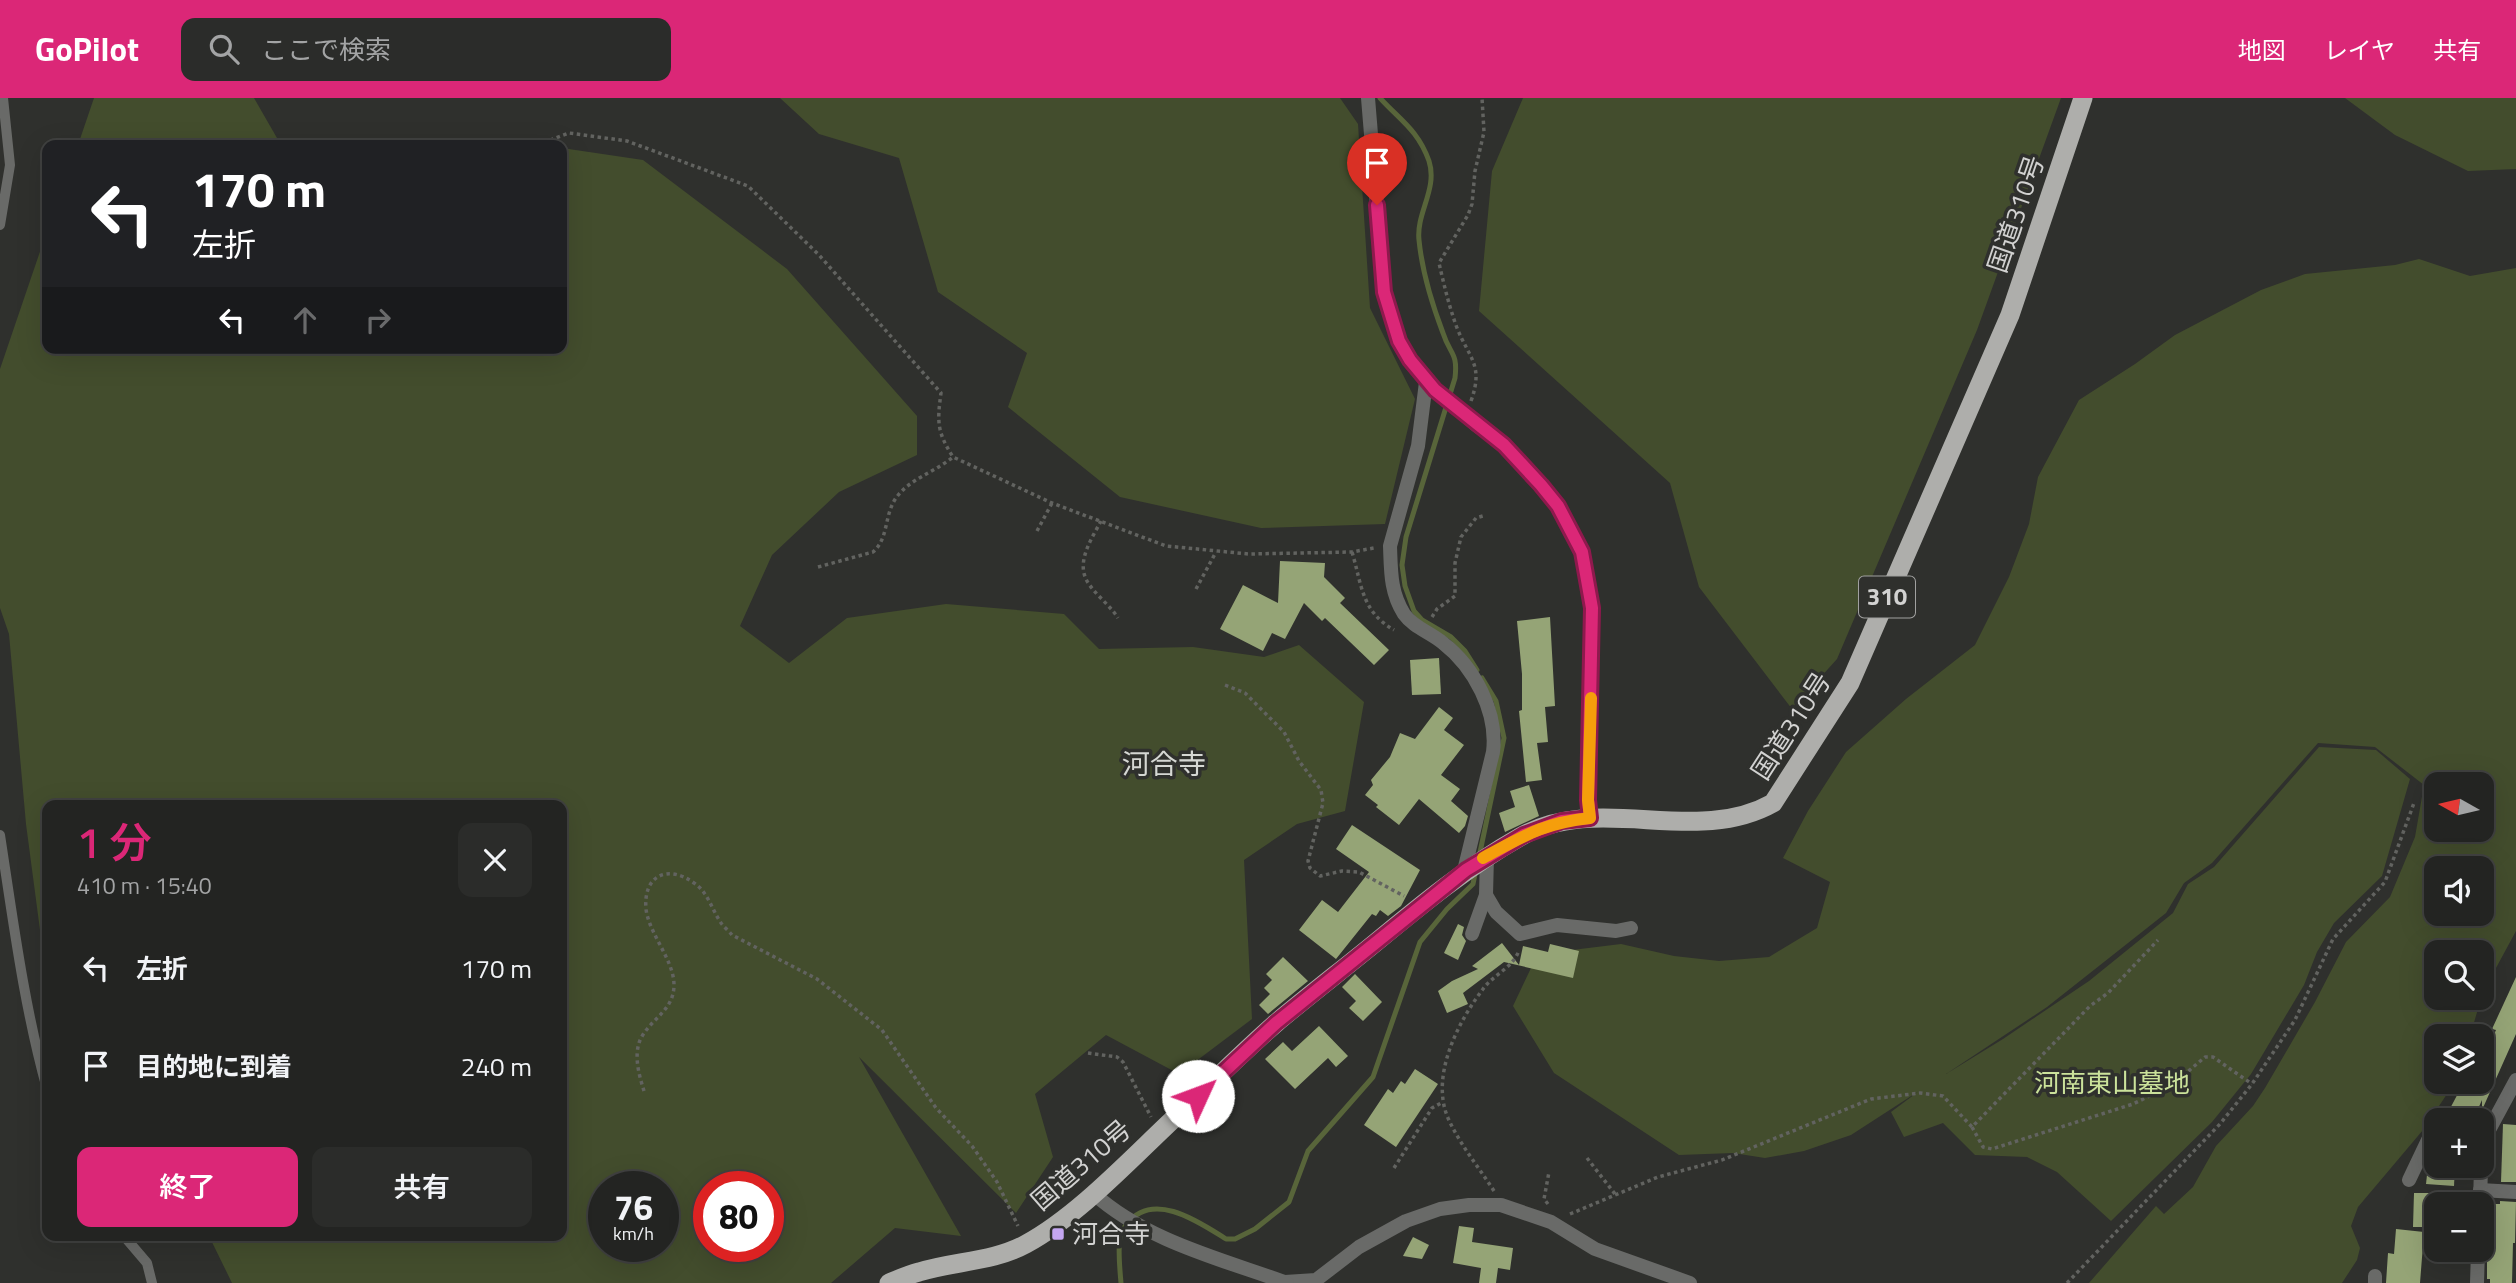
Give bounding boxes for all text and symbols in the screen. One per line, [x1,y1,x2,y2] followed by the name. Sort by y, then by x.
[181,18,671,81] search box
[35,24,139,74] text: GoPilot
[205,30,243,68] icon: search
[261,30,391,69] text: ここで検索
[2238,32,2286,68] text: 地図
[2324,32,2395,68] text: レイヤ
[2433,32,2481,68] text: 共有
[1347,133,1407,205] pin
[1358,144,1396,182] icon: arrive
[1977,150,2054,278] street label: 国道310号
[192,151,326,226] text: 170 m
[77,168,168,259] icon: left
[192,220,256,268] text: 左折
[213,301,251,339] icon: left
[286,301,324,339] icon: ahead
[359,301,397,339] icon: right
[1859,576,1915,618] road number: 310
[1741,664,1840,787] street label: 国道310号
[1122,742,1206,785] district label: 河合寺
[2424,772,2494,842] north arrow
[2424,772,2494,1262] map controls
[77,810,152,874] text: 1 分
[458,823,532,897] button: close
[2424,856,2494,926] button: sound
[77,868,212,903] text: 410 m · 15:40
[2424,940,2494,1010] button: search
[77,949,115,987] icon: left
[136,949,188,988] text: 左折
[461,949,532,988] text: 170 m
[2424,1024,2494,1094] button: layers
[77,1047,115,1085] icon: arrive
[136,1047,292,1086] text: 目的地に到着
[461,1047,532,1086] text: 240 m
[1161,1059,1235,1133] position arrow
[2034,1063,2190,1102] park label: 河南東山墓地
[2424,1108,2494,1178] button: +
[1022,1110,1139,1219] street label: 国道310号
[77,1147,298,1227] button: 終了
[312,1147,532,1227] button: 共有
[693,1171,784,1262] speed limit sign: 80
[614,1180,653,1234] text: 76
[2424,1192,2494,1262] button: −
[1072,1214,1150,1253] place label: 河合寺
[613,1220,654,1247] text: km/h
[1050,1226,1066,1242] marker: 河合寺

